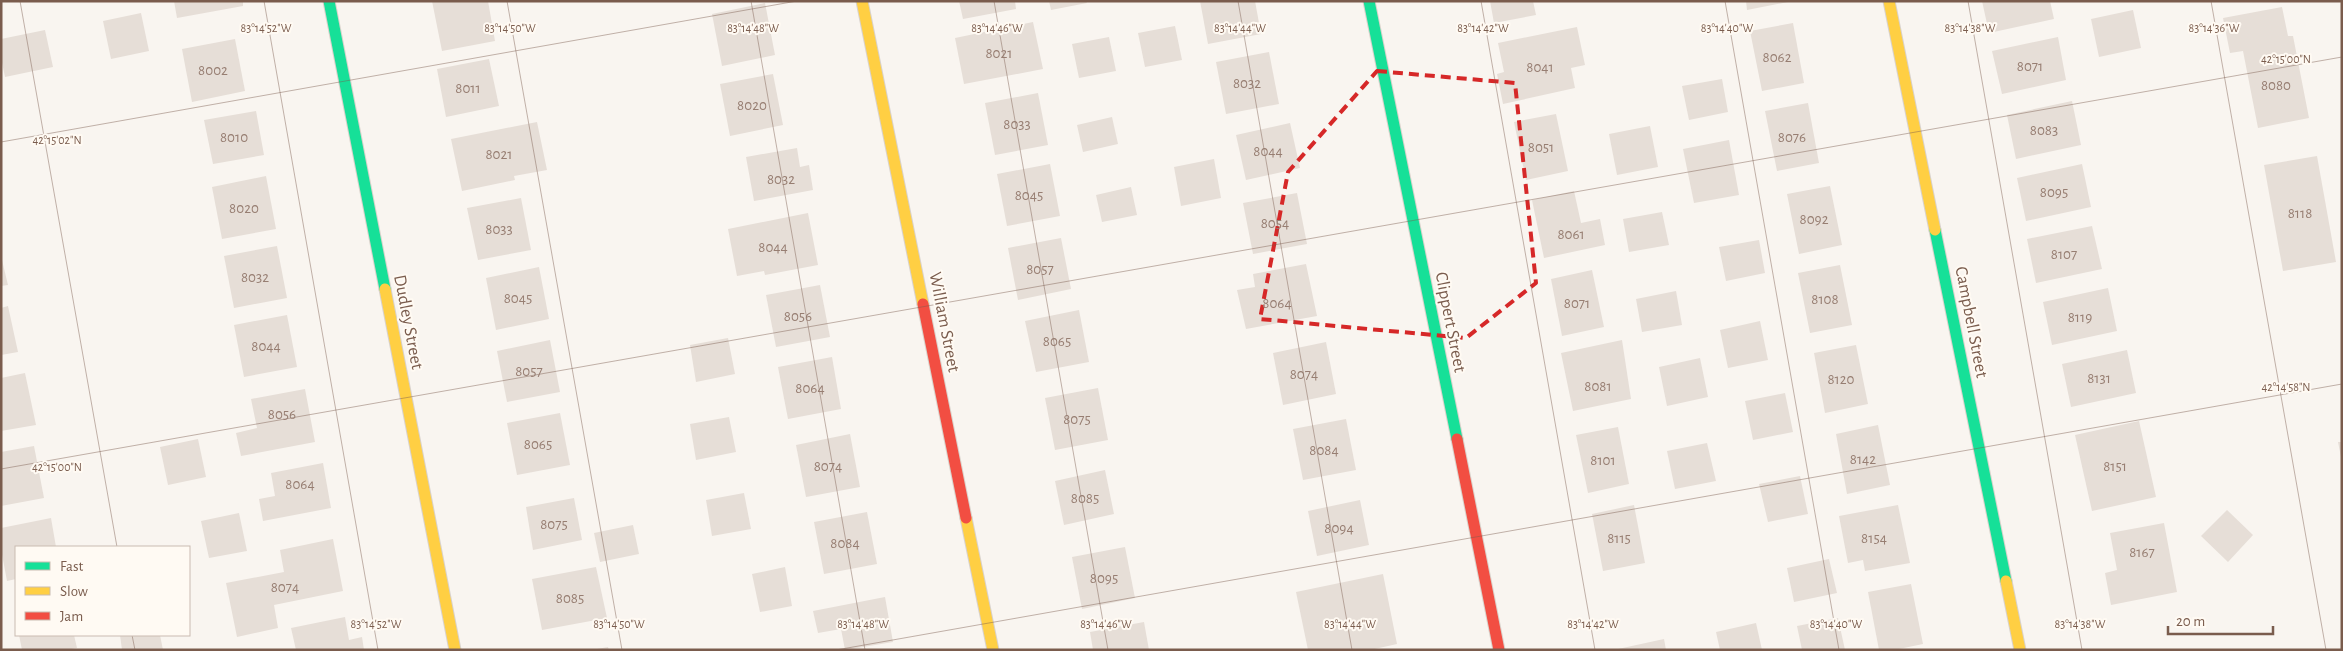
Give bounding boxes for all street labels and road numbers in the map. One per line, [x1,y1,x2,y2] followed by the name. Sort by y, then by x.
[1951,265,1991,380] street label: Campbell Street
[925,271,963,374] street label: William Street
[1431,271,1469,374] street label: Clippert Street
[390,273,426,371] street label: Dudley Street

